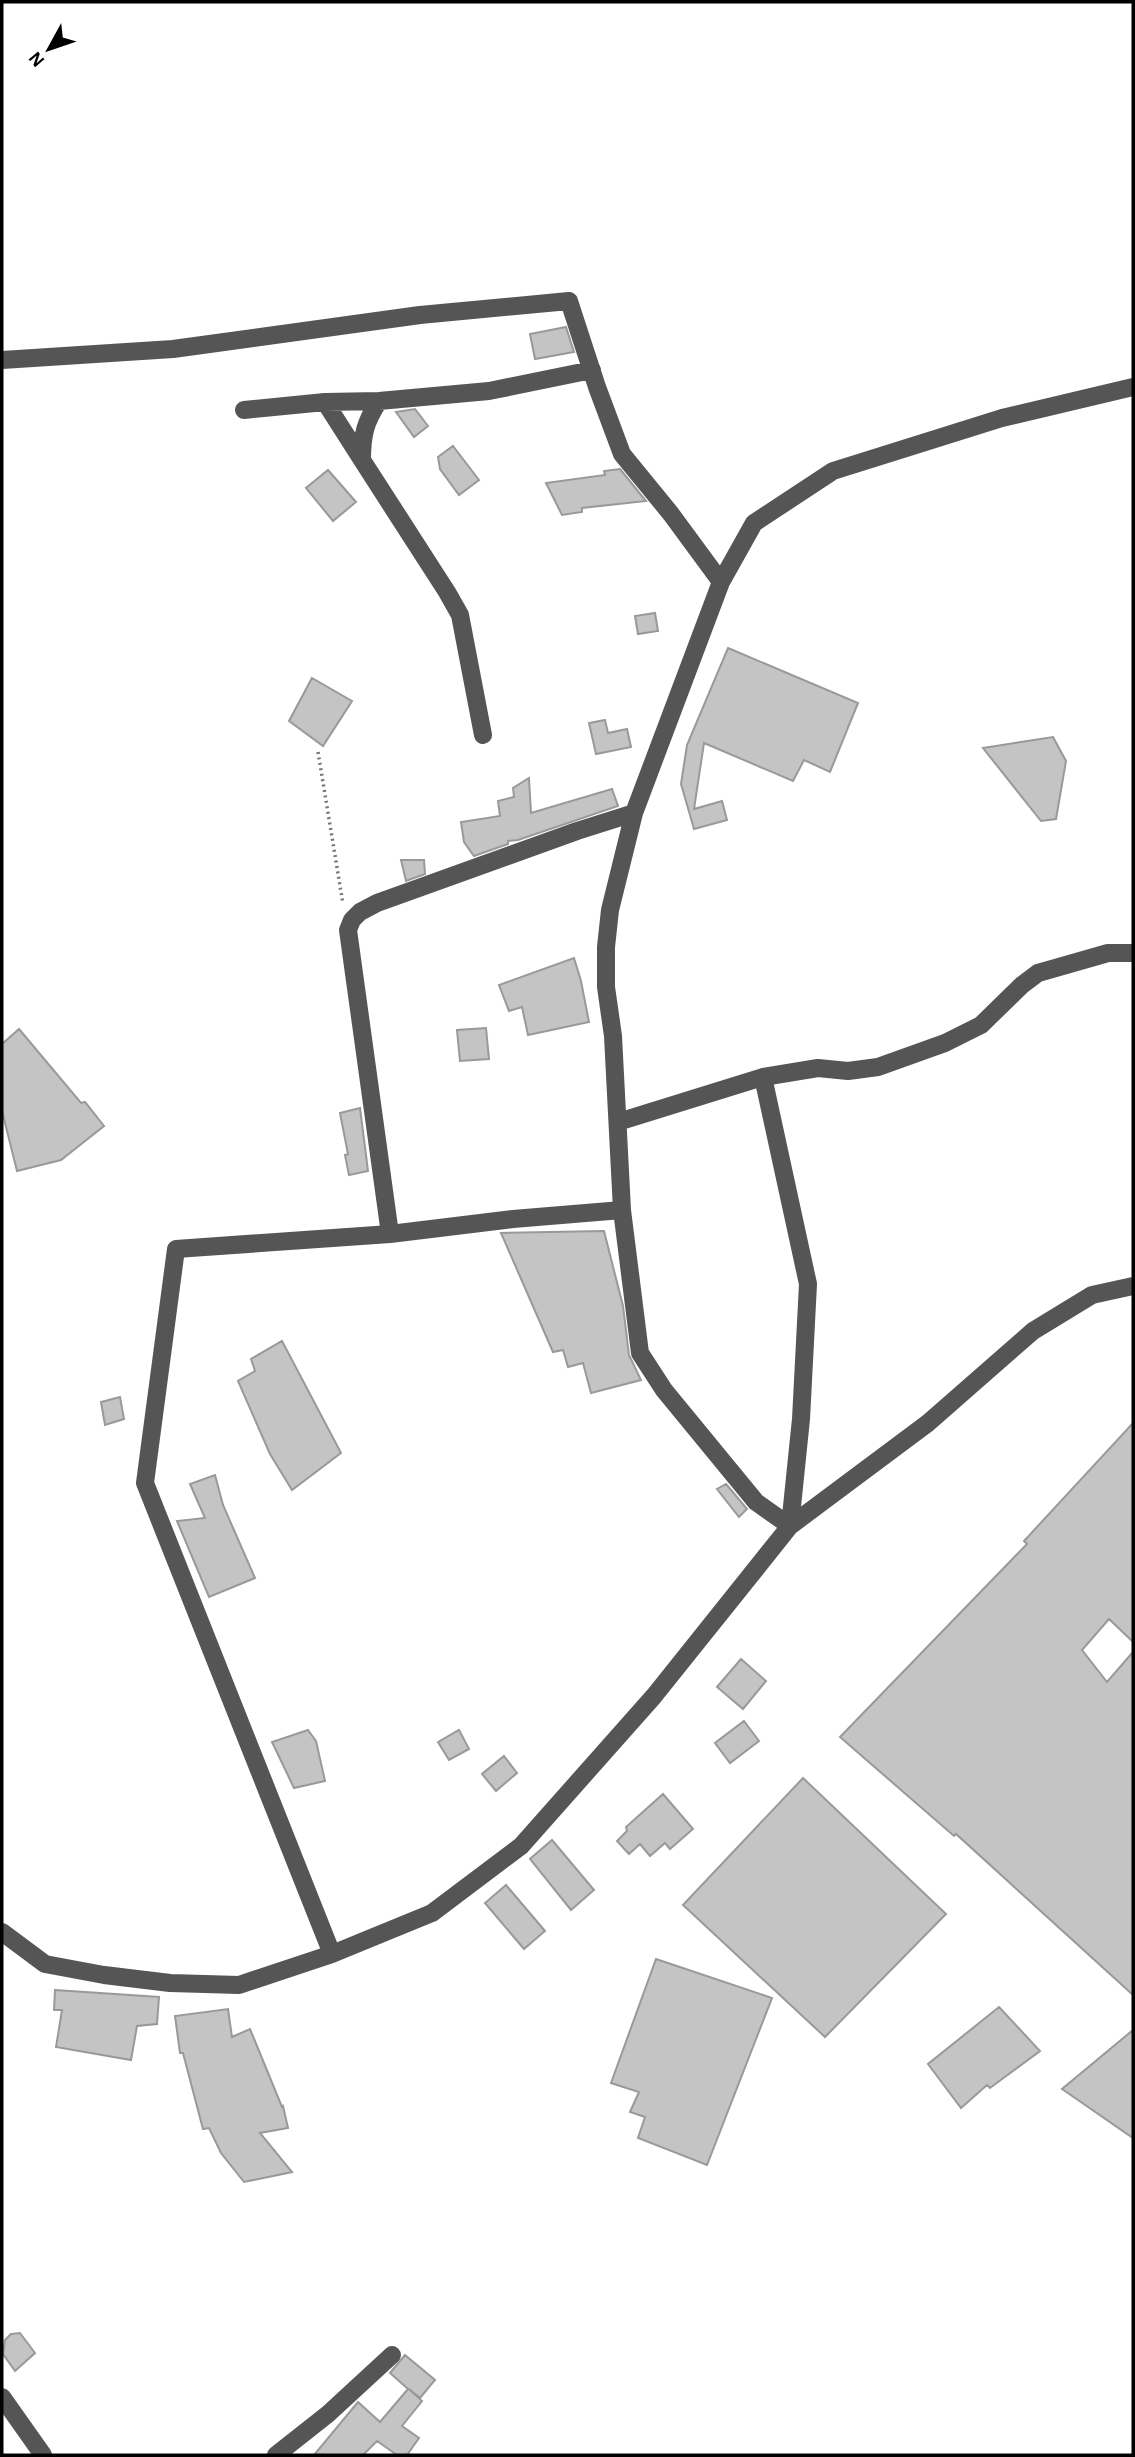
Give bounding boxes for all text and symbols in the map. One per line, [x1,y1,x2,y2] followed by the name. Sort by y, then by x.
[14,14,84,84] north arrow
[26,48,49,70] text: N

